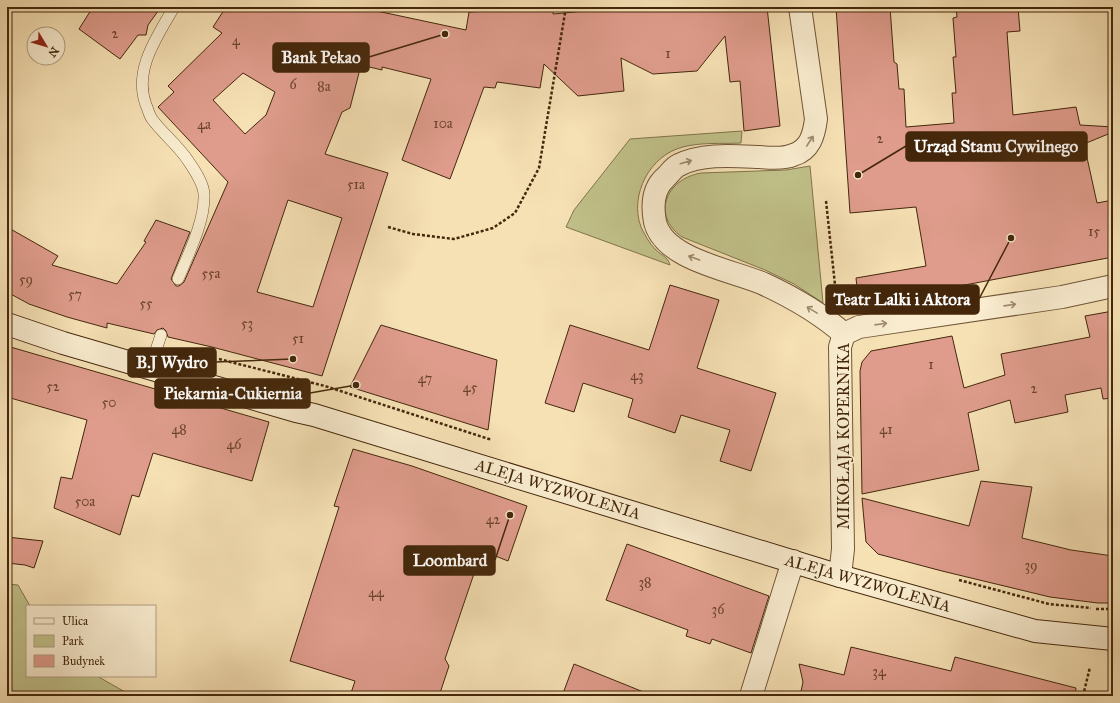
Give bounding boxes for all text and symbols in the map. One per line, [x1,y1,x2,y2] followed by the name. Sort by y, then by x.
[112,25,119,42] house number: 2
[26,26,66,66] north arrow
[232,32,241,49] house number: 4
[273,43,369,72] callout: Bank Pekao
[45,44,61,60] text: N
[665,45,671,62] house number: 1
[281,47,361,68] text: Bank Pekao
[289,76,297,93] house number: 6
[317,78,331,95] house number: 8a
[433,115,453,132] house number: 10a
[197,116,211,133] house number: 4a
[877,130,884,147] house number: 2
[906,132,1087,161] callout: Urząd Stanu Cywilnego
[806,136,814,147] one-way arrow
[914,136,1078,157] text: Urząd Stanu Cywilnego
[680,158,693,165] one-way arrow
[347,176,365,193] house number: 51a
[1088,223,1100,240] house number: 15
[688,254,700,262] one-way arrow
[202,265,221,282] house number: 55a
[19,271,33,288] house number: 59
[826,285,979,314] callout: Teatr Lalki i Aktora
[68,286,82,303] house number: 57
[833,289,971,310] text: Teatr Lalki i Aktora
[139,295,153,312] house number: 55
[1003,301,1016,309] one-way arrow
[806,306,818,314] one-way arrow
[241,315,253,332] house number: 53
[874,320,887,328] one-way arrow
[292,330,304,347] house number: 51
[834,342,854,529] street label: MIKOŁAJA KOPERNIKA
[128,348,216,377] callout: B.J Wydro
[136,352,208,373] text: B.J Wydro
[928,356,934,373] house number: 1
[630,367,644,384] house number: 43
[418,370,432,387] house number: 47
[46,378,60,395] house number: 52
[155,379,310,408] callout: Piekarnia-Cukiernia
[463,379,478,396] house number: 45
[1031,380,1038,397] house number: 2
[164,383,303,404] text: Piekarnia-Cukiernia
[102,394,116,411] house number: 50
[171,421,187,438] house number: 48
[879,421,893,438] house number: 41
[227,436,242,453] house number: 46
[472,455,643,524] street label: ALEJA WYZWOLENIA
[75,493,95,510] house number: 50a
[486,511,500,528] house number: 42
[404,546,495,575] callout: Loombard
[413,550,488,571] text: Loombard
[782,550,953,617] street label: ALEJA WYZWOLENIA
[1024,557,1038,574] house number: 39
[638,574,652,591] house number: 38
[368,584,385,601] house number: 44
[712,601,725,618] house number: 36
[26,605,156,677] legend
[62,614,89,628] text: Ulica
[62,634,84,648] text: Park
[62,654,105,668] text: Budynek
[872,663,887,680] house number: 34

